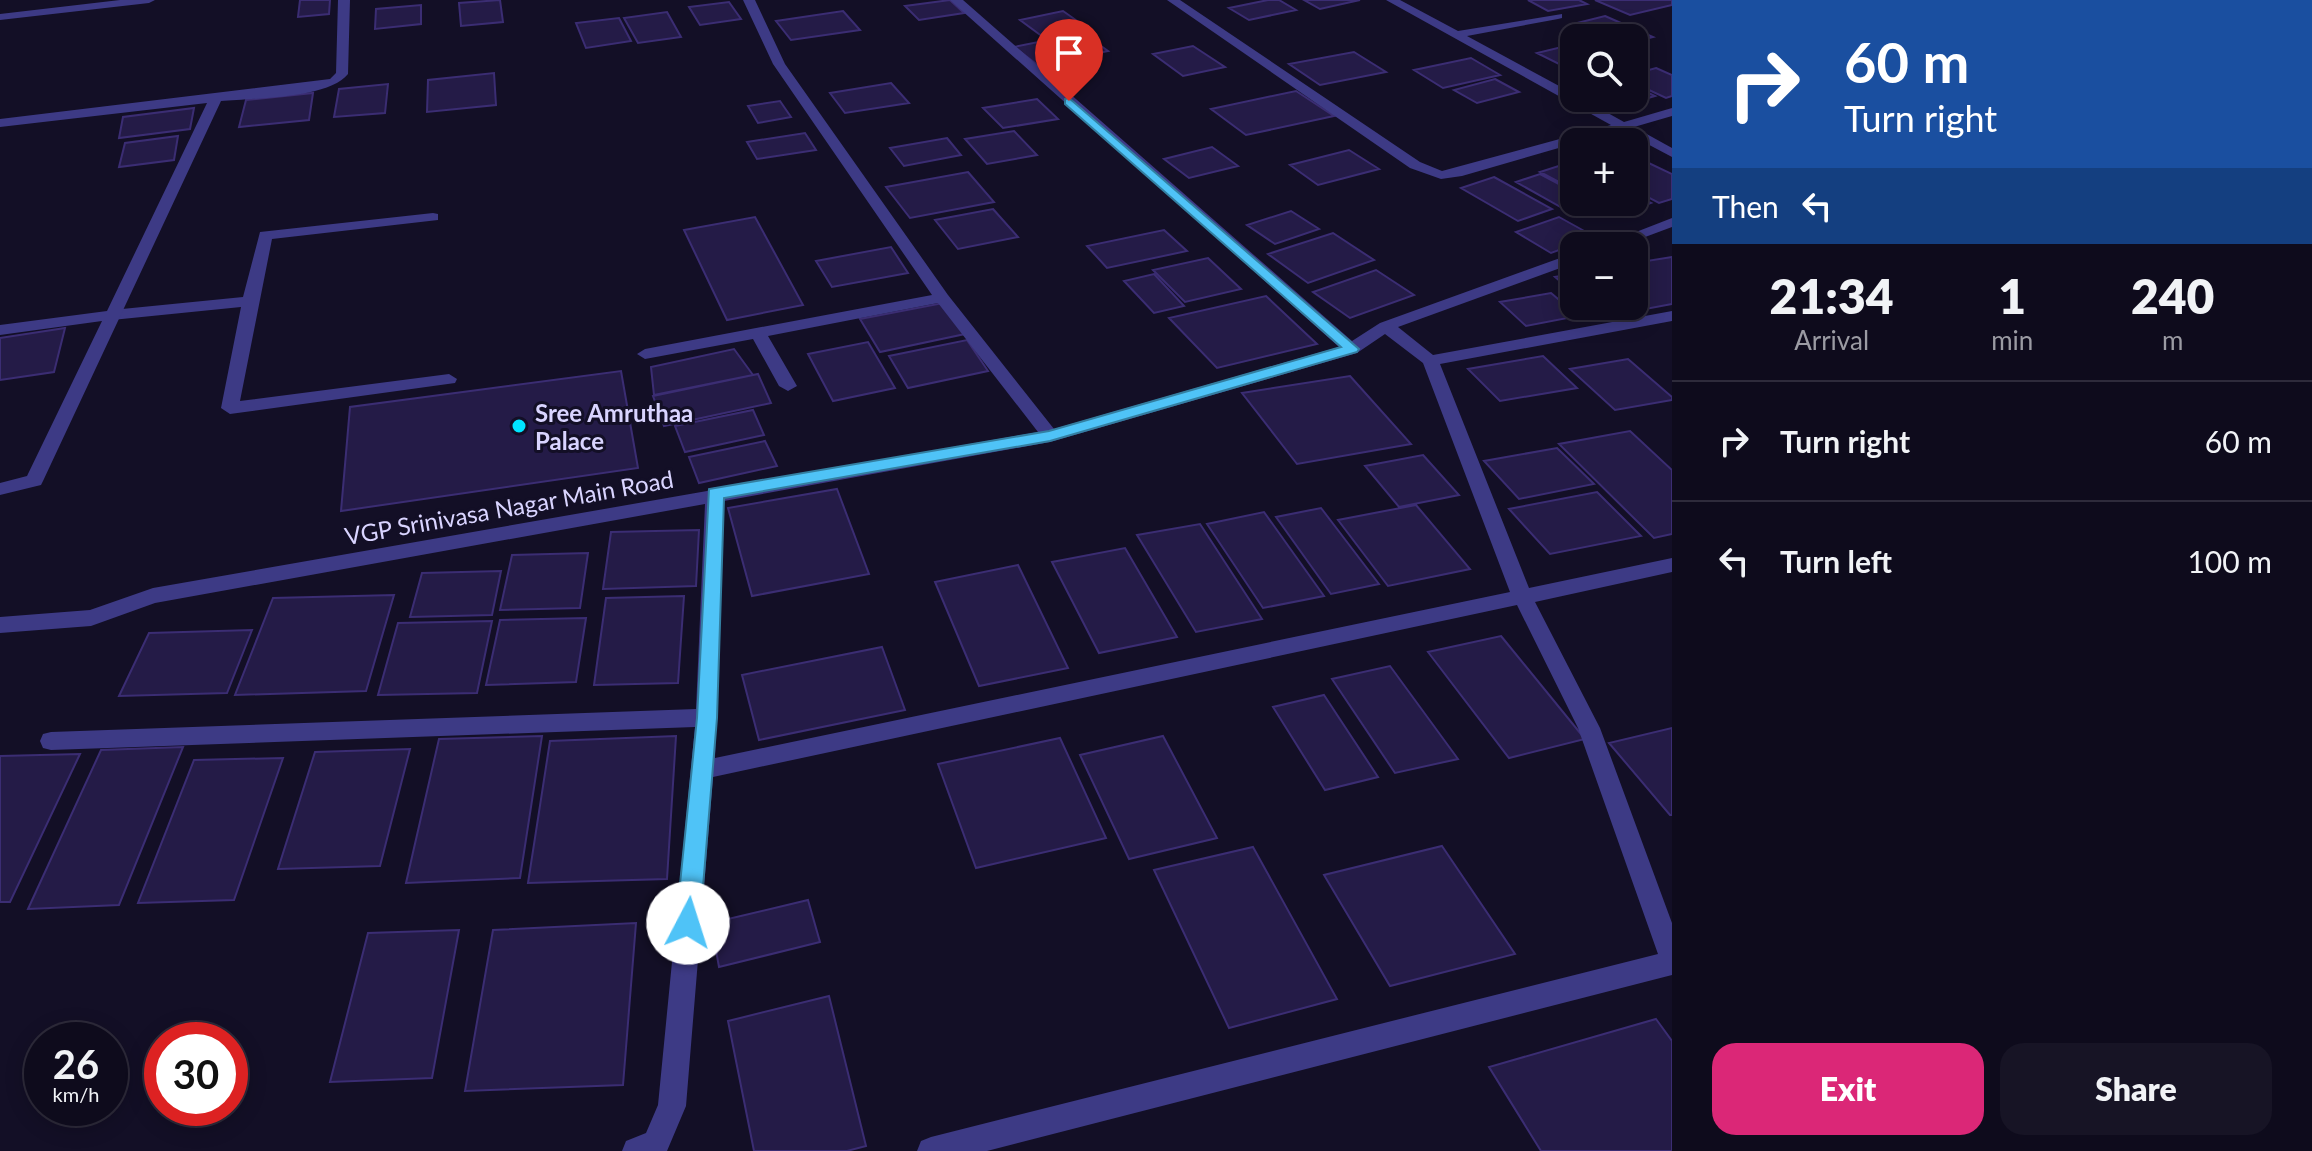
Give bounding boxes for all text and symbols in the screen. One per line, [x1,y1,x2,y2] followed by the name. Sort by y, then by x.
[1035,19,1103,101] pin
[1560,24,1648,320] map controls
[1560,24,1648,112] button: search
[1844,28,1969,95] text: 60 m
[1047,31,1091,75] icon: arrive
[1712,32,1816,136] icon: right
[1844,96,1997,140] text: Turn right
[1560,128,1648,216] button: +
[1795,184,1839,228] icon: left
[1712,188,1779,224] text: Then
[1560,232,1648,320] button: −
[1770,267,1894,324] text: 21:34
[1998,267,2026,324] text: 1
[2131,267,2214,324] text: 240
[1794,324,1869,356] text: Arrival
[1991,324,2033,356] text: min
[2162,324,2183,356] text: m
[535,398,693,455] place label: Sree Amruthaa Palace
[510,417,528,435] marker: Sree Amruthaa Palace
[1712,419,1756,463] icon: right
[1780,423,1910,459] text: Turn right
[2205,423,2272,459] text: 60 m
[342,464,676,550] street label: VGP Srinivasa Nagar Main Road
[1712,539,1756,583] icon: left
[1780,543,1892,579] text: Turn left
[2187,543,2272,579] text: 100 m
[646,881,730,965] position arrow
[144,1022,248,1126] speed limit sign: 30
[53,1040,99,1088] text: 26
[1712,1043,1984,1135] button: Exit
[2000,1043,2272,1135] button: Share
[53,1082,99,1106] text: km/h

